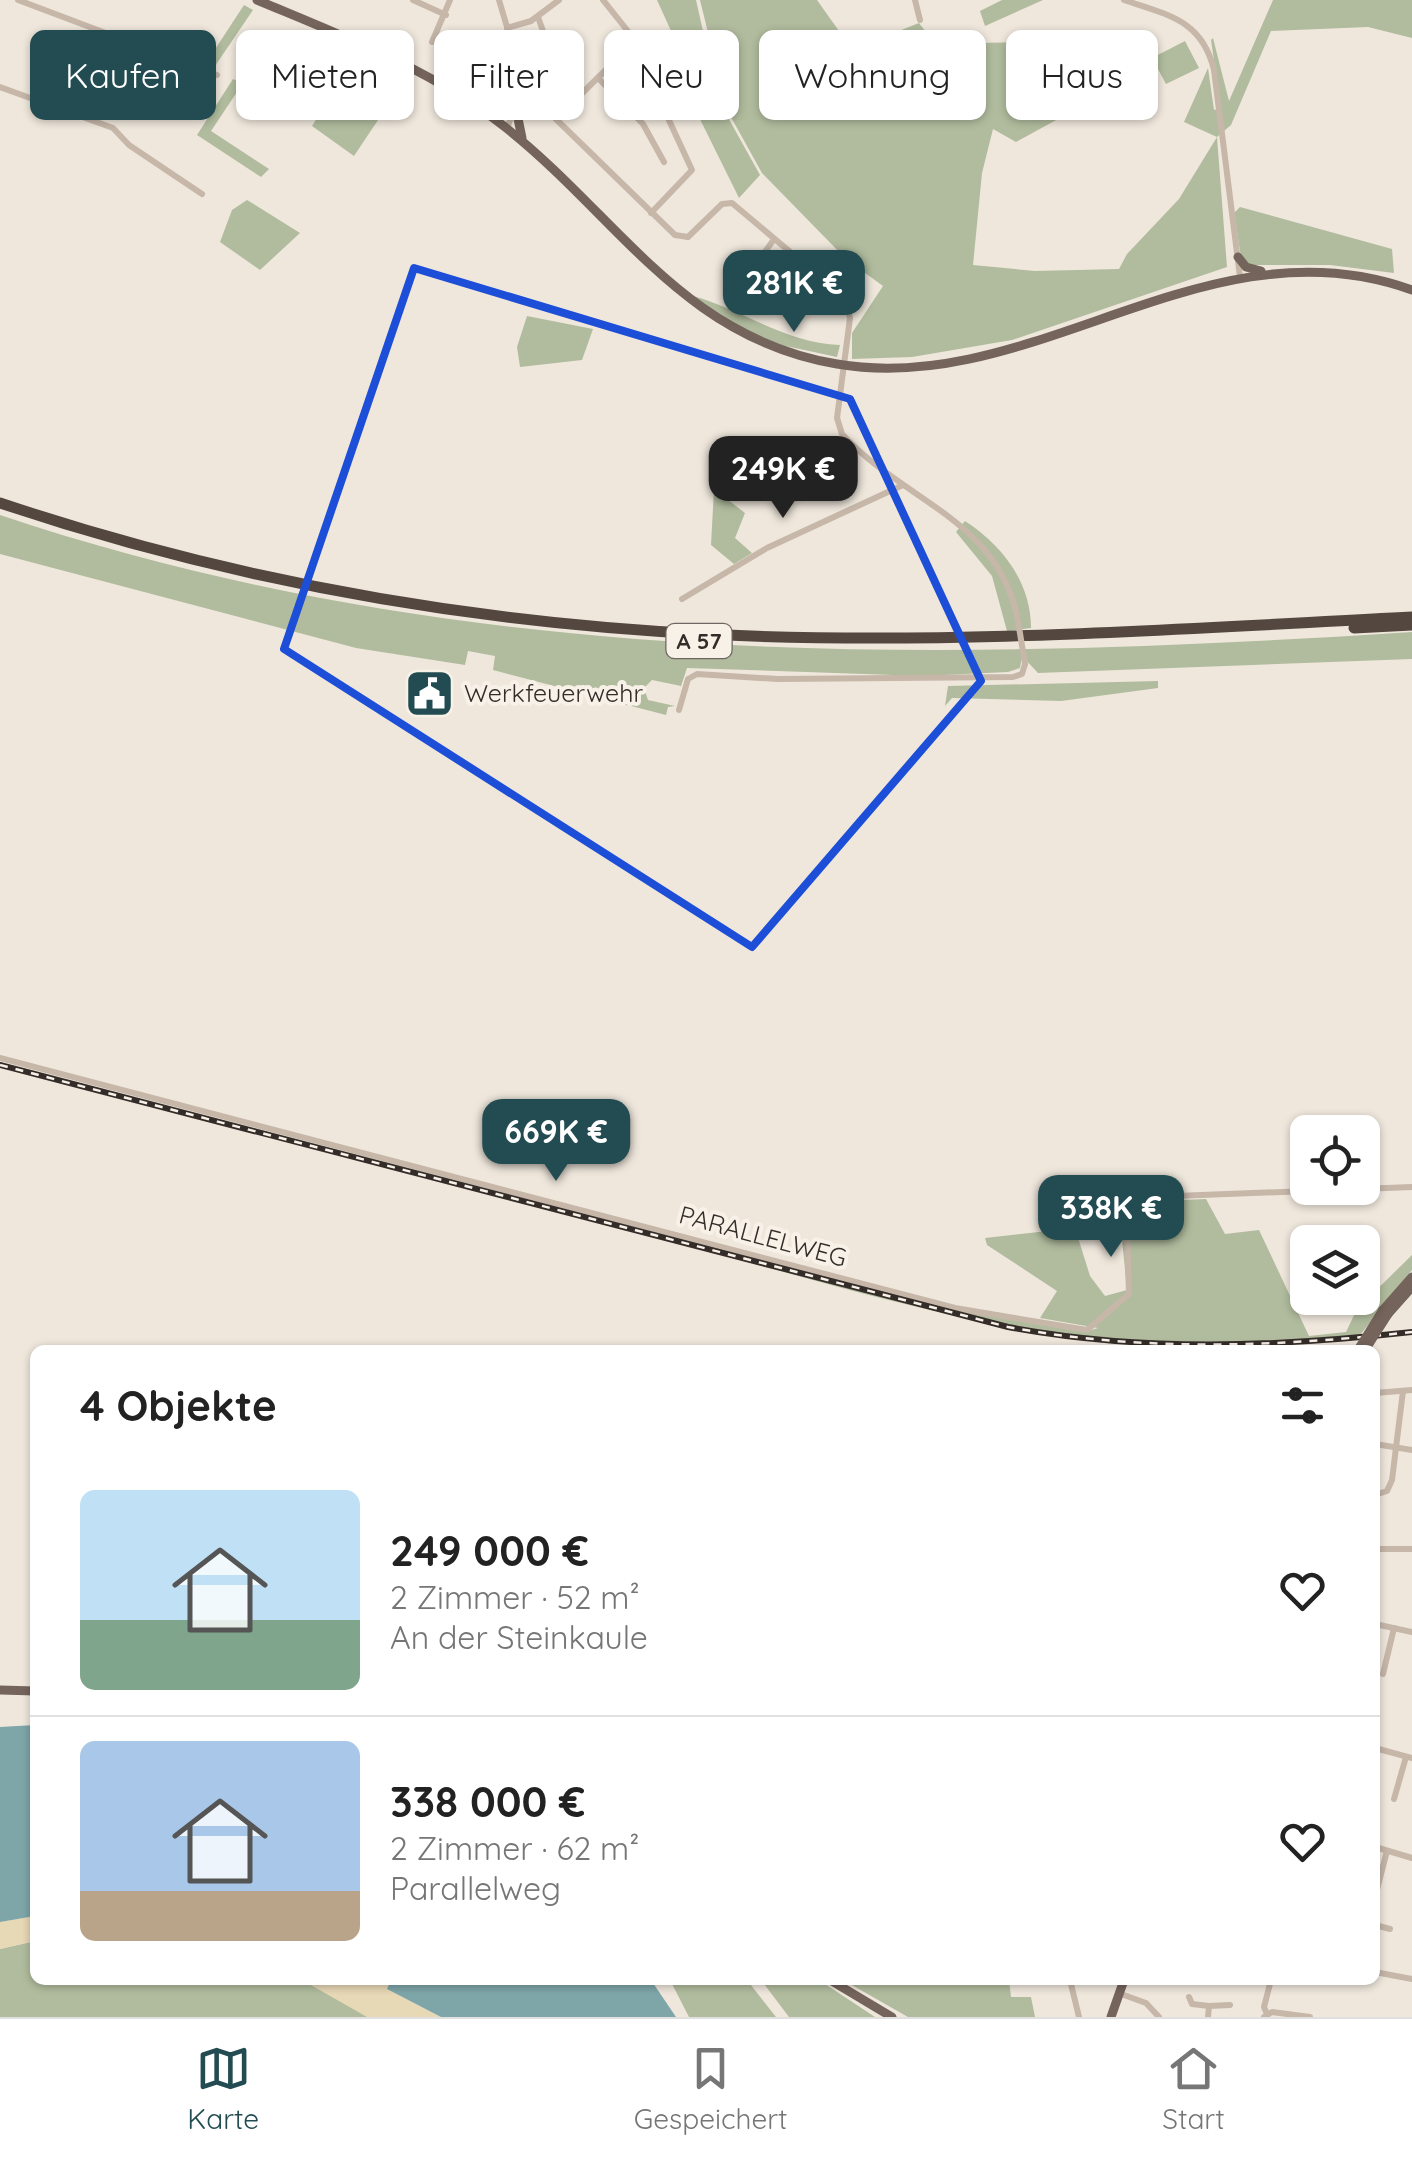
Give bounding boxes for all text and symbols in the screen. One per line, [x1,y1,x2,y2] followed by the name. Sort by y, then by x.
[30,30,216,120] chip: Kaufen
[236,30,414,120] chip: Mieten
[434,30,584,120] chip: Filter
[604,30,739,120] chip: Neu
[759,30,986,120] chip: Wohnung
[1006,30,1158,120] chip: Haus
[713,250,875,335] pin: 281K €
[745,262,843,302] text: 281K €
[702,436,864,521] pin: 249K €
[731,448,835,488] text: 249K €
[666,624,732,658] road number: A 57
[403,667,455,719] public building icon: Werkfeuerwehr
[464,677,643,708] place label: Werkfeuerwehr
[475,1099,637,1184] pin: 669K €
[504,1111,608,1151] text: 669K €
[1290,1115,1380,1315] map controls
[1290,1115,1380,1205] button: locate
[1030,1175,1192,1260] pin: 338K €
[1060,1187,1162,1227] text: 338K €
[676,1198,850,1273] street label: PARALLELWEG
[1290,1225,1380,1315] button: layers
[1275,1378,1330,1433] icon: filters
[80,1379,277,1432] text: 4 Objekte
[390,1524,589,1577] text: 249 000 €
[160,1530,280,1650] icon: home
[1275,1563,1330,1618] icon: heart
[390,1577,640,1617] text: 2 Zimmer · 52 m²
[390,1617,648,1657] text: An der Steinkaule
[390,1775,585,1828] text: 338 000 €
[160,1781,280,1901] icon: home
[1275,1814,1330,1869] icon: heart
[390,1828,639,1868] text: 2 Zimmer · 62 m²
[390,1868,561,1908] text: Parallelweg
[187,2041,259,2136] tab: Karte
[634,2041,788,2136] tab: Gespeichert
[1162,2041,1225,2136] tab: Start

